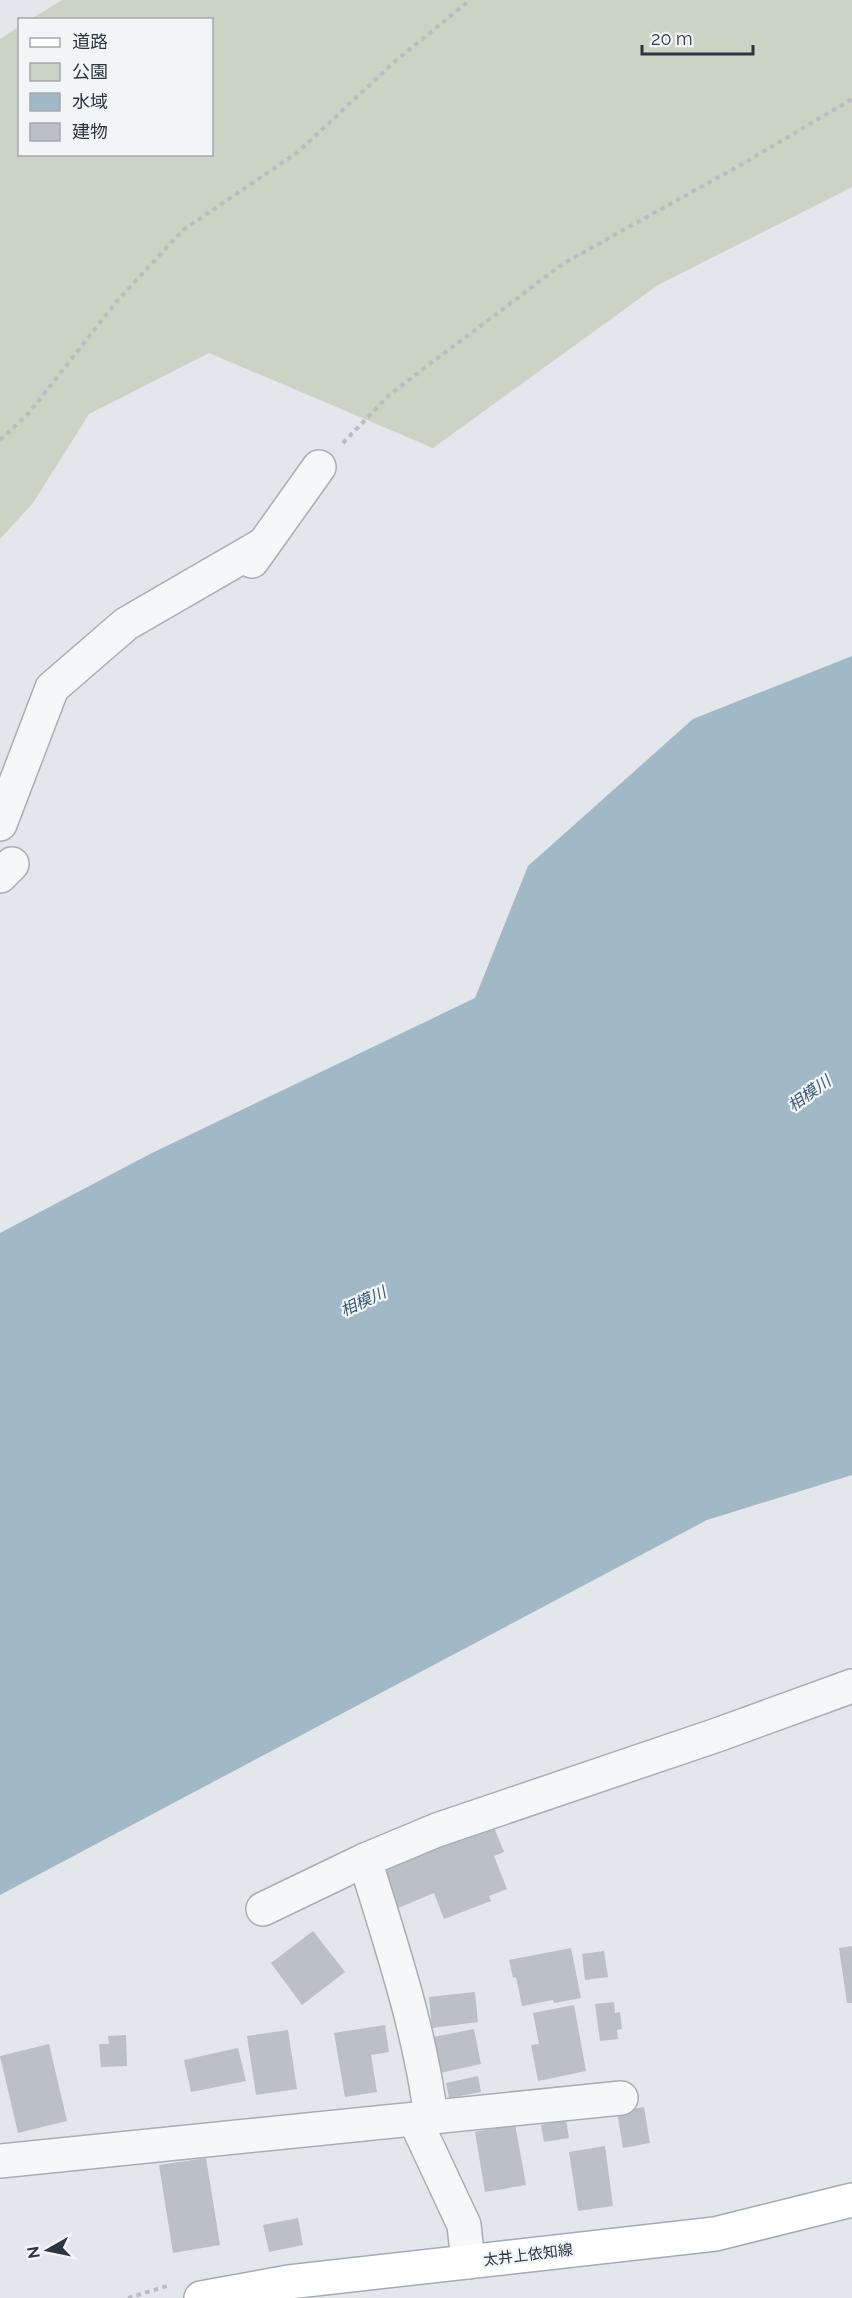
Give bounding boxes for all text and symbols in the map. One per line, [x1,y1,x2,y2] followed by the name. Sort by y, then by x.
[18,18,213,156] legend
[642,18,753,56] scale bar
[651,28,693,49] text: 20 m
[72,31,108,52] text: 道路
[72,61,108,82] text: 公園
[72,91,108,112] text: 水域
[72,121,108,142] text: 建物
[784,1070,836,1115] water label: 相模川
[337,1282,391,1320] water label: 相模川
[18,2220,78,2280] north arrow
[482,2241,574,2269] street label: 太井上依知線
[23,2245,44,2260] text: N

